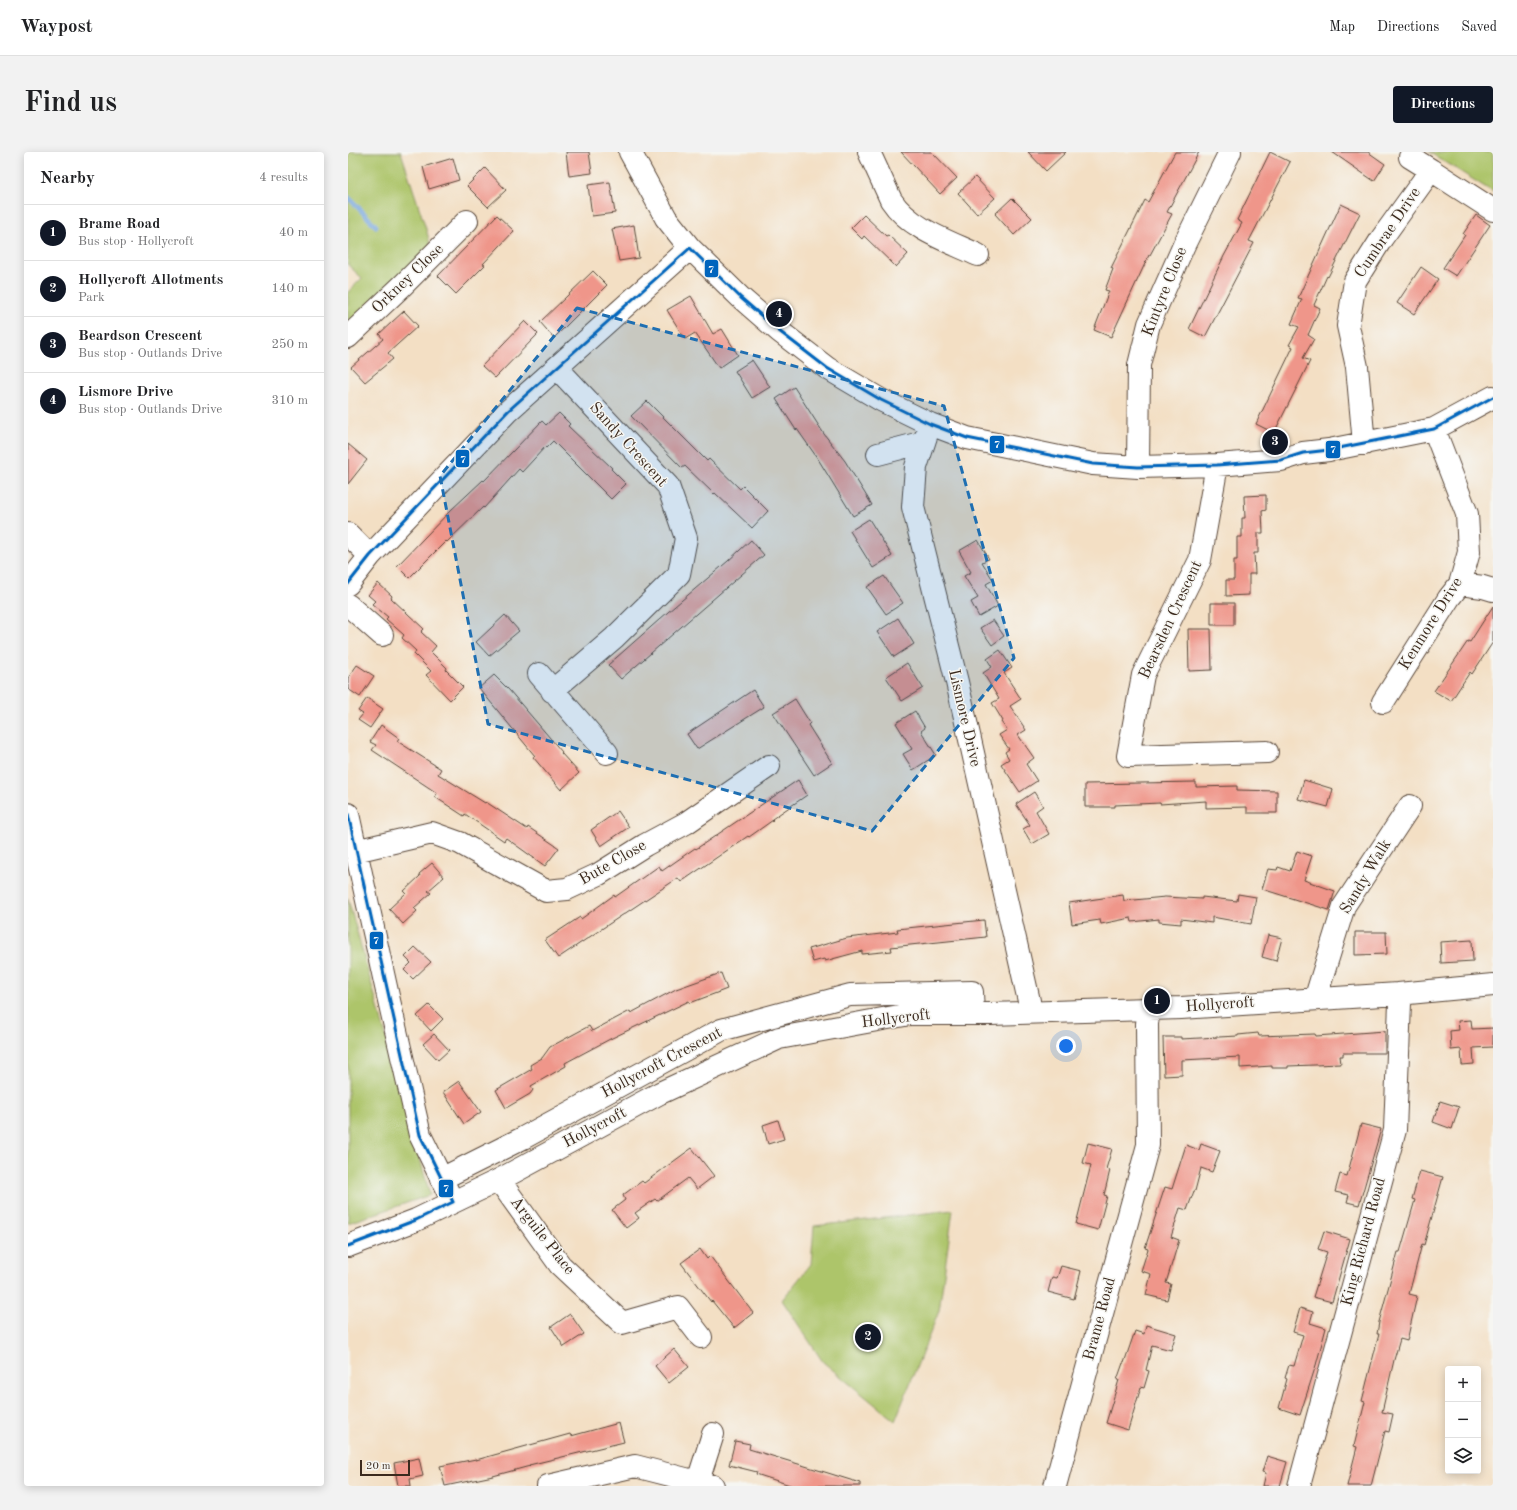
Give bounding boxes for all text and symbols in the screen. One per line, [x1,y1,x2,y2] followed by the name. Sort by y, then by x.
[20,18,93,37] text: Waypost
[1329,20,1355,34] text: Map
[1377,20,1439,34] text: Directions
[1461,20,1497,34] text: Saved
[1393,86,1493,123] button: Directions
[24,90,117,118] text: Find us
[40,170,95,187] text: Nearby
[259,171,308,184] text: 4 results
[1352,185,1424,281] street label: Cumbrae Drive
[78,217,160,232] text: Brame Road
[49,226,57,239] text: 1
[279,226,308,239] text: 40 m
[78,235,194,248] text: Bus stop · Hollycroft
[369,241,447,317] street label: Orkney Close
[1140,245,1190,339] street label: Kintyre Close
[704,259,719,278] line badge: 7
[708,265,714,276] text: 7
[78,273,223,288] text: Hollycroft Allotments
[49,282,57,295] text: 2
[271,282,308,295] text: 140 m
[78,291,105,304] text: Park
[766,299,792,329] pin: 4
[78,329,202,344] text: Beardson Crescent
[49,338,57,351] text: 3
[271,338,308,351] text: 250 m
[78,347,222,360] text: Bus stop · Outlands Drive
[78,385,173,400] text: Lismore Drive
[49,394,57,407] text: 4
[271,394,308,407] text: 310 m
[586,400,670,491] street label: Sandy Crescent
[78,403,222,416] text: Bus stop · Outlands Drive
[1262,427,1288,457] pin: 3
[989,435,1005,454] line badge: 7
[994,440,1000,451] text: 7
[1325,440,1341,459] line badge: 7
[1330,445,1336,456] text: 7
[455,449,470,468] line badge: 7
[460,455,466,466] text: 7
[1137,558,1206,682] street label: Bearsden Crescent
[1396,575,1466,673] street label: Kenmore Drive
[945,668,983,768] street label: Lismore Drive
[577,837,649,889] street label: Bute Close
[1337,837,1395,917] street label: Sandy Walk
[369,931,384,950] line badge: 7
[373,936,379,947] text: 7
[1144,986,1170,1016] pin: 1
[1185,995,1255,1015] street label: Hollycroft
[861,1007,932,1031] street label: Hollycroft
[599,1024,725,1101] street label: Hollycroft Crescent
[1056,1036,1076,1056] your location
[561,1104,630,1151] street label: Hollycroft
[1339,1176,1389,1308] street label: King Richard Road
[438,1179,454,1198] line badge: 7
[443,1184,449,1195] text: 7
[507,1194,577,1278] street label: Arguile Place
[1081,1276,1119,1362] street label: Brame Road
[855,1322,881,1352] pin: 2
[1445,1366,1481,1474] map controls
[1445,1366,1481,1402] button: +
[1445,1402,1481,1438] button: −
[1445,1438,1481,1474] button: layers
[360,1458,410,1477] scale bar
[366,1461,391,1472] text: 20 m

